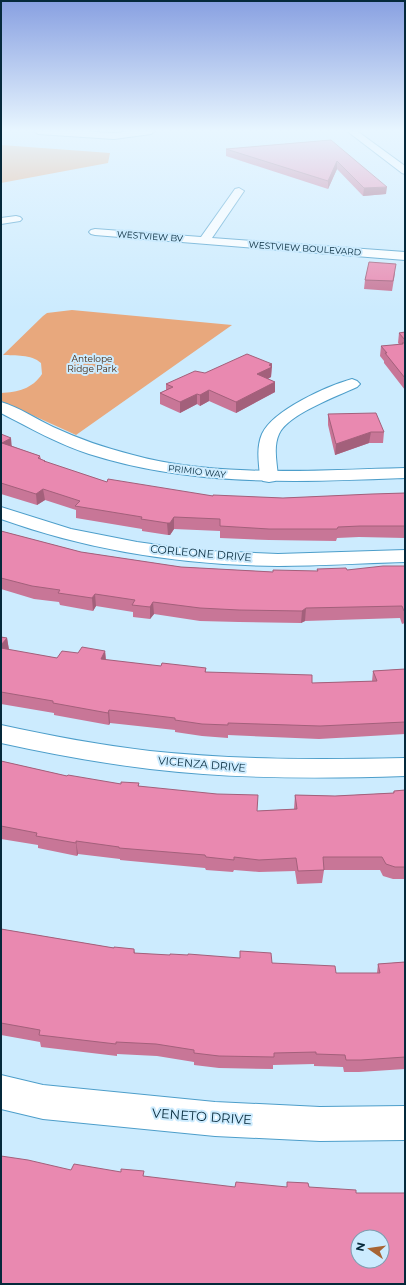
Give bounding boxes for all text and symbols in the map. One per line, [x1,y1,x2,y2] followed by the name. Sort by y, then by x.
[117,228,184,244] street label: WESTVIEW BV
[248,239,362,257] street label: WESTVIEW BOULEVARD
[67,353,117,374] park label: Antelope Ridge Park
[167,462,227,480] street label: PRIMIO WAY
[150,542,252,564] street label: CORLEONE DRIVE
[158,753,246,775] street label: VICENZA DRIVE
[152,1105,252,1127] street label: VENETO DRIVE
[350,1229,390,1269] north arrow
[352,1241,368,1253] text: N

